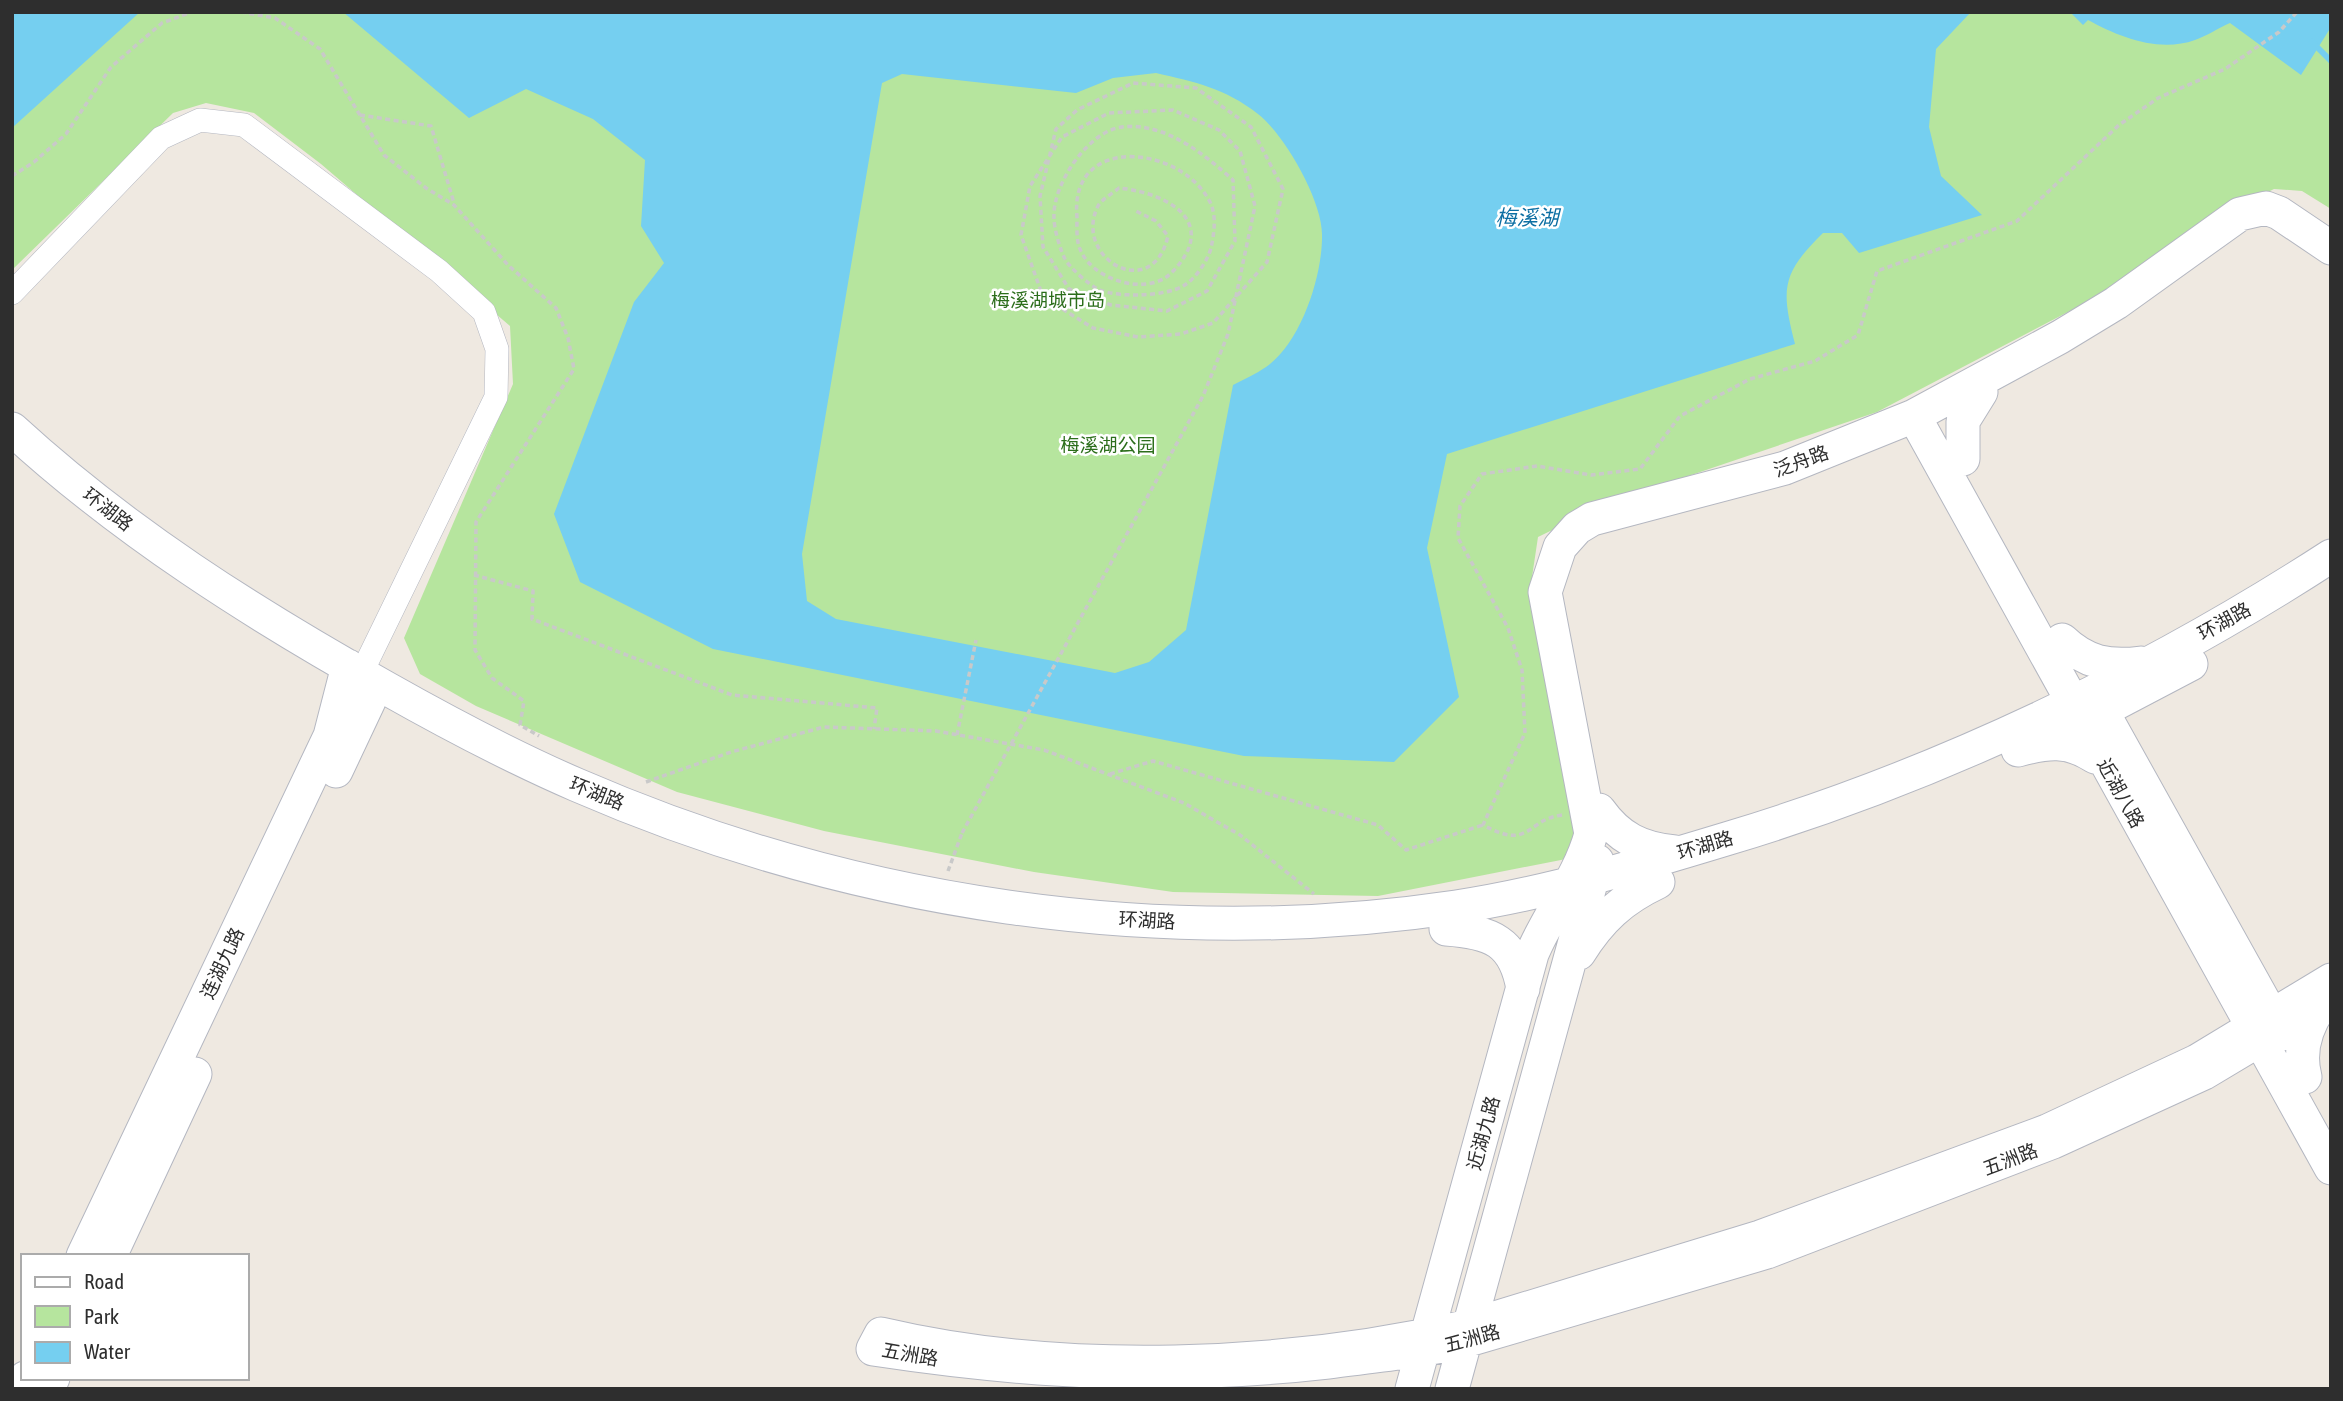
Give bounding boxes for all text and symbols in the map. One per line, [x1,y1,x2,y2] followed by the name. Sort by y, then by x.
[1496,205,1561,229] water label: 梅溪湖
[991,289,1105,311] park label: 梅溪湖城市岛
[1060,434,1156,456] park label: 梅溪湖公园
[1770,441,1832,481] street label: 泛舟路
[79,483,137,535] street label: 环湖路
[2194,598,2254,644] street label: 环湖路
[2093,754,2149,832] street label: 近湖八路
[566,772,628,814] street label: 环湖路
[1675,826,1735,864] street label: 环湖路
[1118,908,1176,932] street label: 环湖路
[196,924,248,1002] street label: 连湖九路
[1463,1093,1503,1173] street label: 近湖九路
[1979,1139,2041,1179] street label: 五洲路
[21,1254,248,1380] legend
[84,1269,124,1293] text: Road
[84,1304,119,1328] text: Park
[1442,1320,1502,1356] street label: 五洲路
[880,1338,940,1370] street label: 五洲路
[84,1339,131,1363] text: Water

